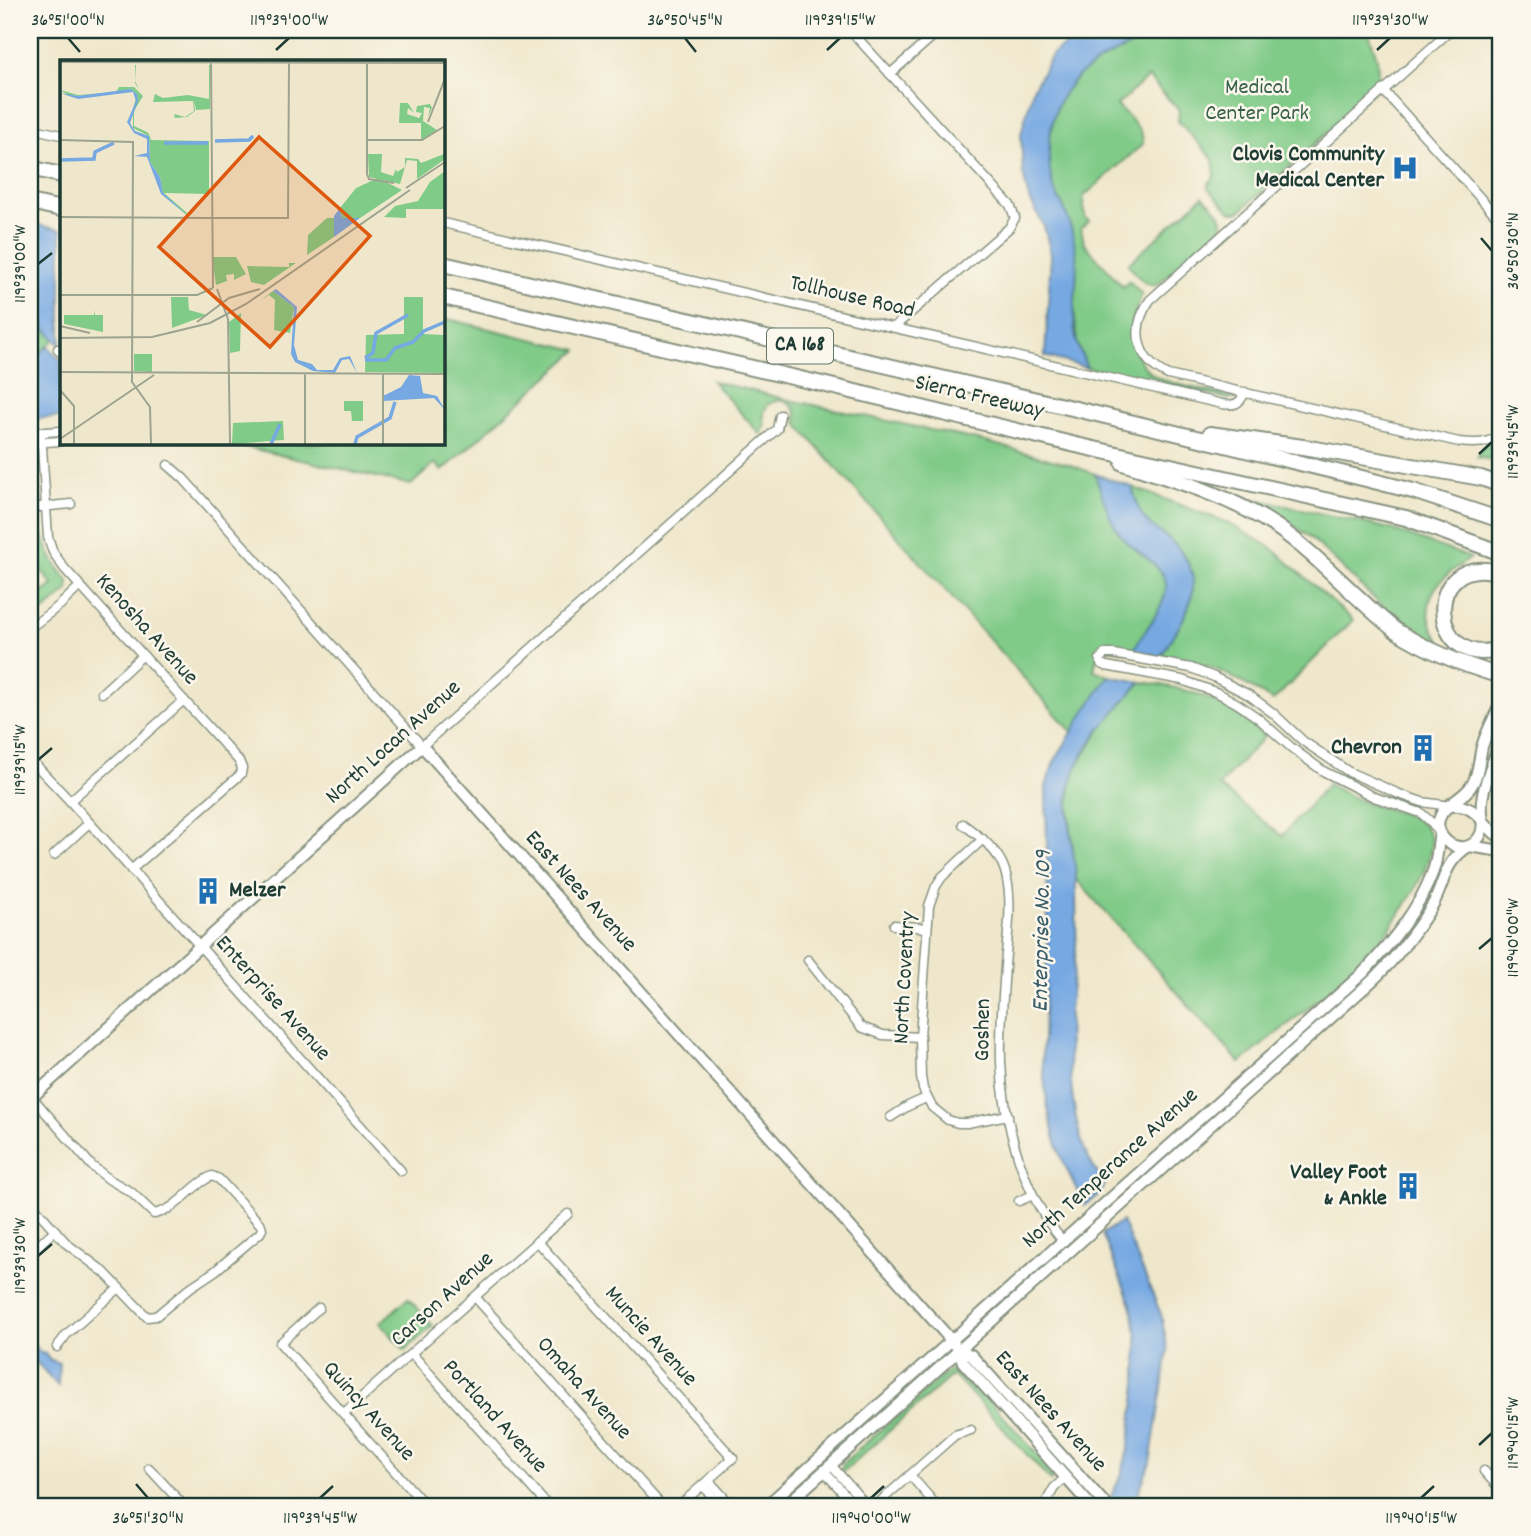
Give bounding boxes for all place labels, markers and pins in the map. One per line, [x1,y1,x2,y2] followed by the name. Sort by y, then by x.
[1232,139,1386,198] place label: Clovis Community Medical Center
[1390,153,1420,183] hospital icon: Clovis Community Medical Center
[1331,732,1402,765] place label: Chevron
[1408,733,1438,763] building icon: Chevron
[229,875,286,908] place label: Melzer
[193,876,223,906] building icon: Melzer
[1290,1157,1388,1216] place label: Valley Foot & Ankle
[1393,1171,1423,1201] building icon: Valley Foot & Ankle

